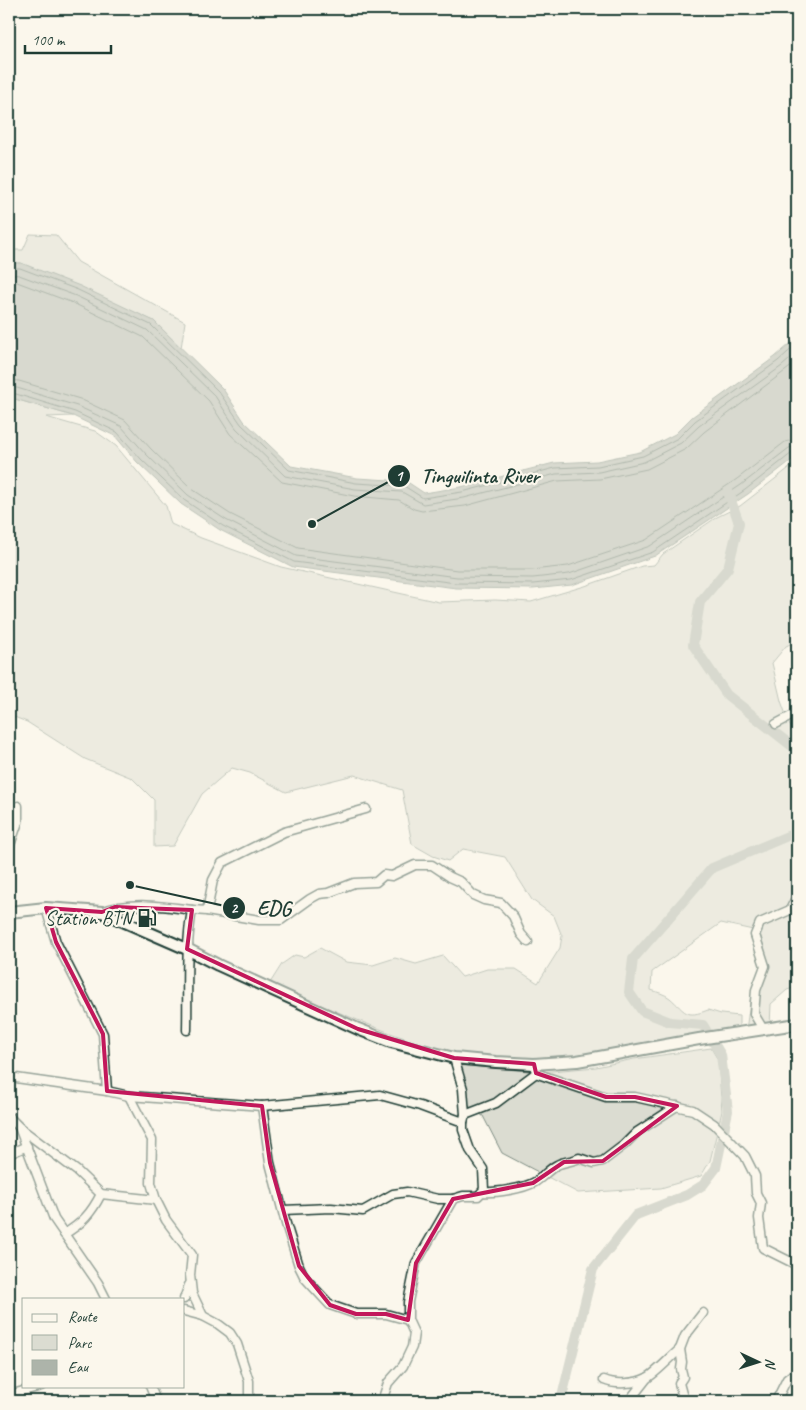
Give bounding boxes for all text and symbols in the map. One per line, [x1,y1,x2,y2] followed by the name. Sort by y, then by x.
[25,22,111,54] scale bar
[32,31,66,50] text: 100 m
[386,458,550,494] callout: Tinguilinta River
[421,463,541,489] text: Tinguilinta River
[396,467,405,486] text: 1
[222,890,301,926] callout: EDG
[257,895,293,921] text: EDG
[231,899,239,918] text: 2
[45,906,135,931] place label: Station BTN
[136,907,158,929] fuel station icon: Station BTN
[22,1298,185,1388] legend
[68,1308,98,1327] text: Route
[68,1334,92,1353] text: Parc
[734,1338,784,1388] north arrow
[68,1358,89,1377] text: Eau
[762,1358,779,1370] text: N

